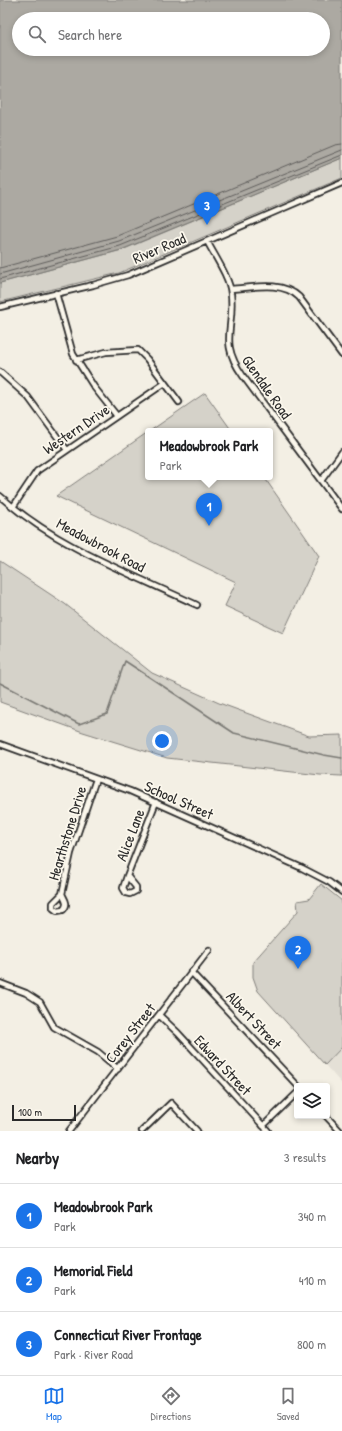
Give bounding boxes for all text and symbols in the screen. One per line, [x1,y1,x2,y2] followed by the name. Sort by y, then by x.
[12,12,330,56] search box
[26,23,48,45] icon: search
[58,24,122,45] text: Search here
[194,192,220,225] pin: 3
[129,227,189,269] street label: River Road
[237,351,297,423] street label: Glendale Road
[38,399,114,459] street label: Western Drive
[145,428,273,480] popup
[160,435,258,456] text: Meadowbrook Park
[160,456,182,474] text: Park
[196,493,222,526] pin: 1
[53,513,149,577] street label: Meadowbrook Road
[152,731,172,751] your location
[141,775,218,825] street label: School Street
[43,783,91,883] street label: Hearthstone Drive
[110,806,150,864] street label: Alice Lane
[285,936,311,969] pin: 2
[222,986,287,1054] street label: Albert Street
[100,998,161,1067] street label: Corey Street
[190,1030,257,1100] street label: Edward Street
[294,1083,330,1119] map controls
[294,1083,330,1119] button: layers
[12,1103,76,1122] scale bar
[18,1105,42,1119] text: 100 m
[16,1146,59,1169] text: Nearby
[284,1148,326,1166] text: 3 results
[54,1196,152,1217] text: Meadowbrook Park
[27,1207,31,1225] text: 1
[298,1207,326,1225] text: 340 m
[54,1217,76,1235] text: Park
[54,1260,132,1281] text: Memorial Field
[26,1271,32,1289] text: 2
[299,1271,326,1289] text: 410 m
[54,1281,76,1299] text: Park
[54,1324,202,1345] text: Connecticut River Frontage
[26,1335,32,1353] text: 3
[297,1335,326,1353] text: 800 m
[54,1345,133,1363] text: Park · River Road
[43,1385,65,1423] tab: Map
[151,1385,191,1423] tab: Directions
[277,1385,299,1423] tab: Saved

